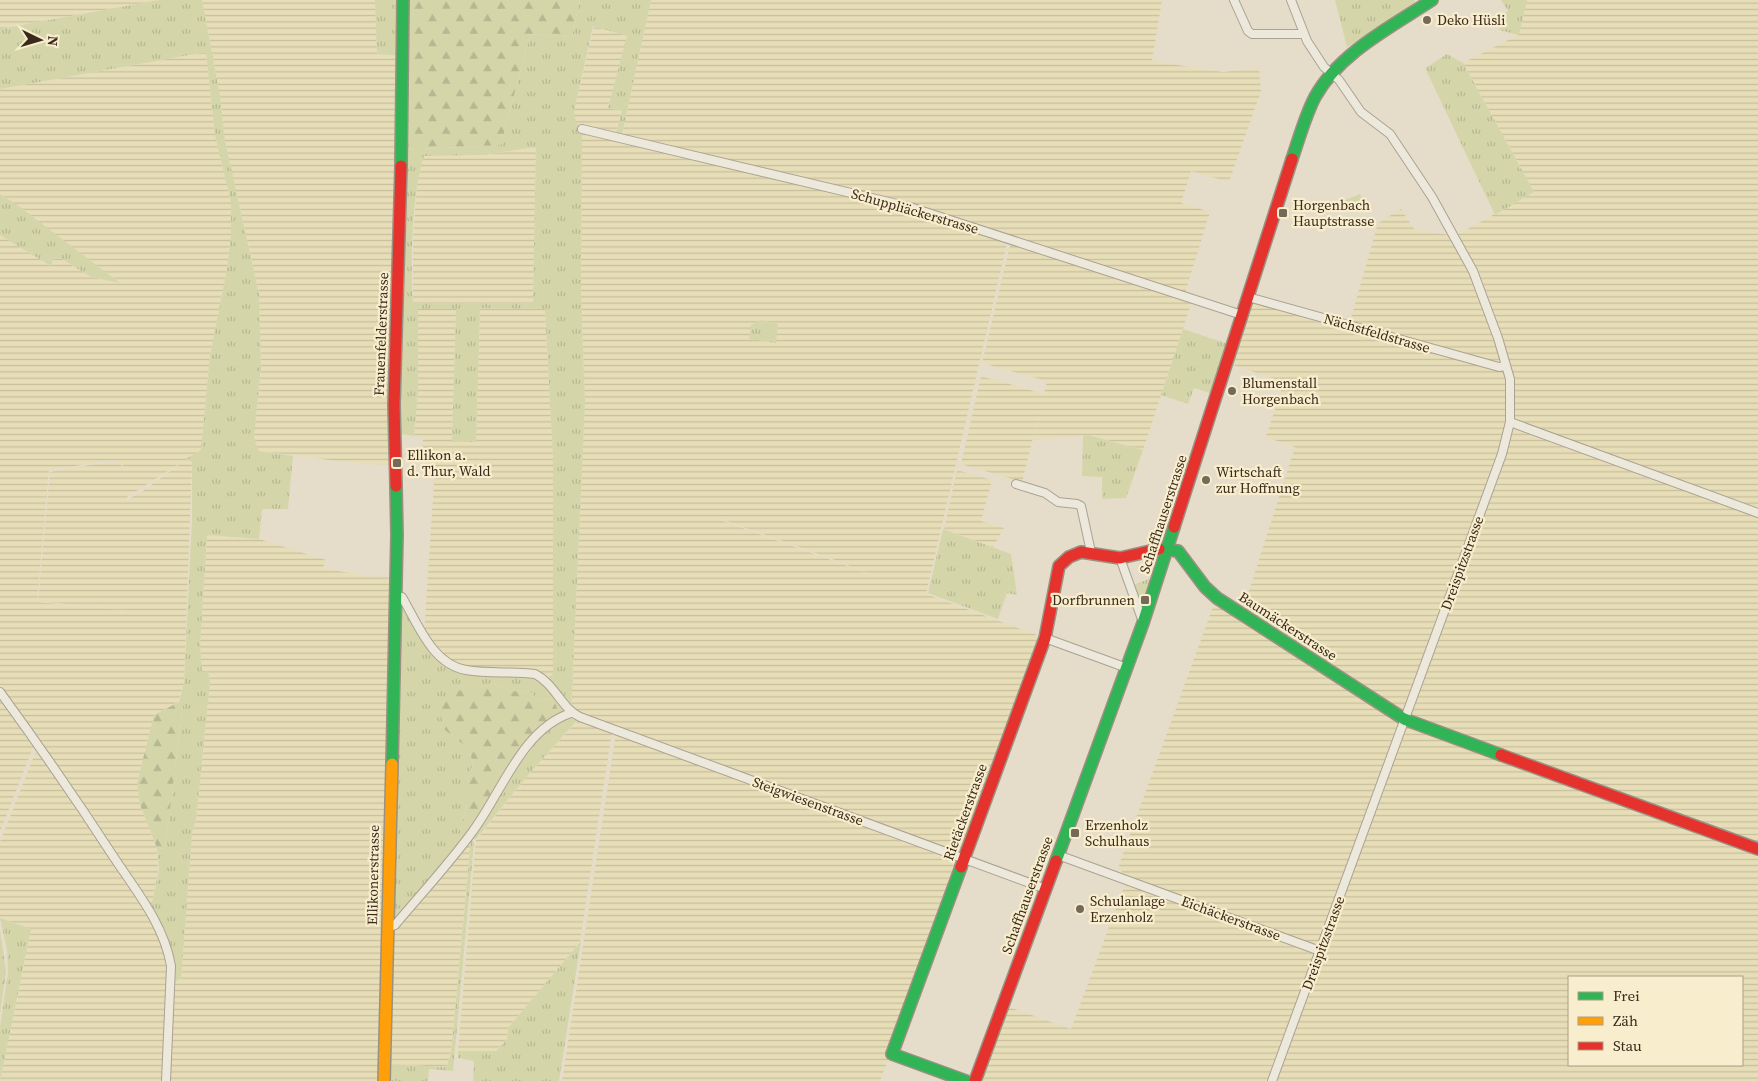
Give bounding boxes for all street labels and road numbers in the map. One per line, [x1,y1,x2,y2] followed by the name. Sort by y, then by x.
[849,183,981,239] street label: Schuppliäckerstrasse
[369,272,393,396] street label: Frauenfelderstrasse
[1322,308,1432,358] street label: Nächstfeldstrasse
[1134,452,1192,576] street label: Schaffhauserstrasse
[1436,513,1488,613] street label: Dreispitzstrasse
[1235,587,1341,665] street label: Baumäckerstrasse
[938,761,992,863] street label: Rietäckerstrasse
[750,772,866,830] street label: Steigwiesenstrasse
[362,825,384,925] street label: Ellikonerstrasse
[996,833,1058,957] street label: Schaffhauserstrasse
[1178,891,1284,945] street label: Eichäckerstrasse
[1297,893,1349,993] street label: Dreispitzstrasse

